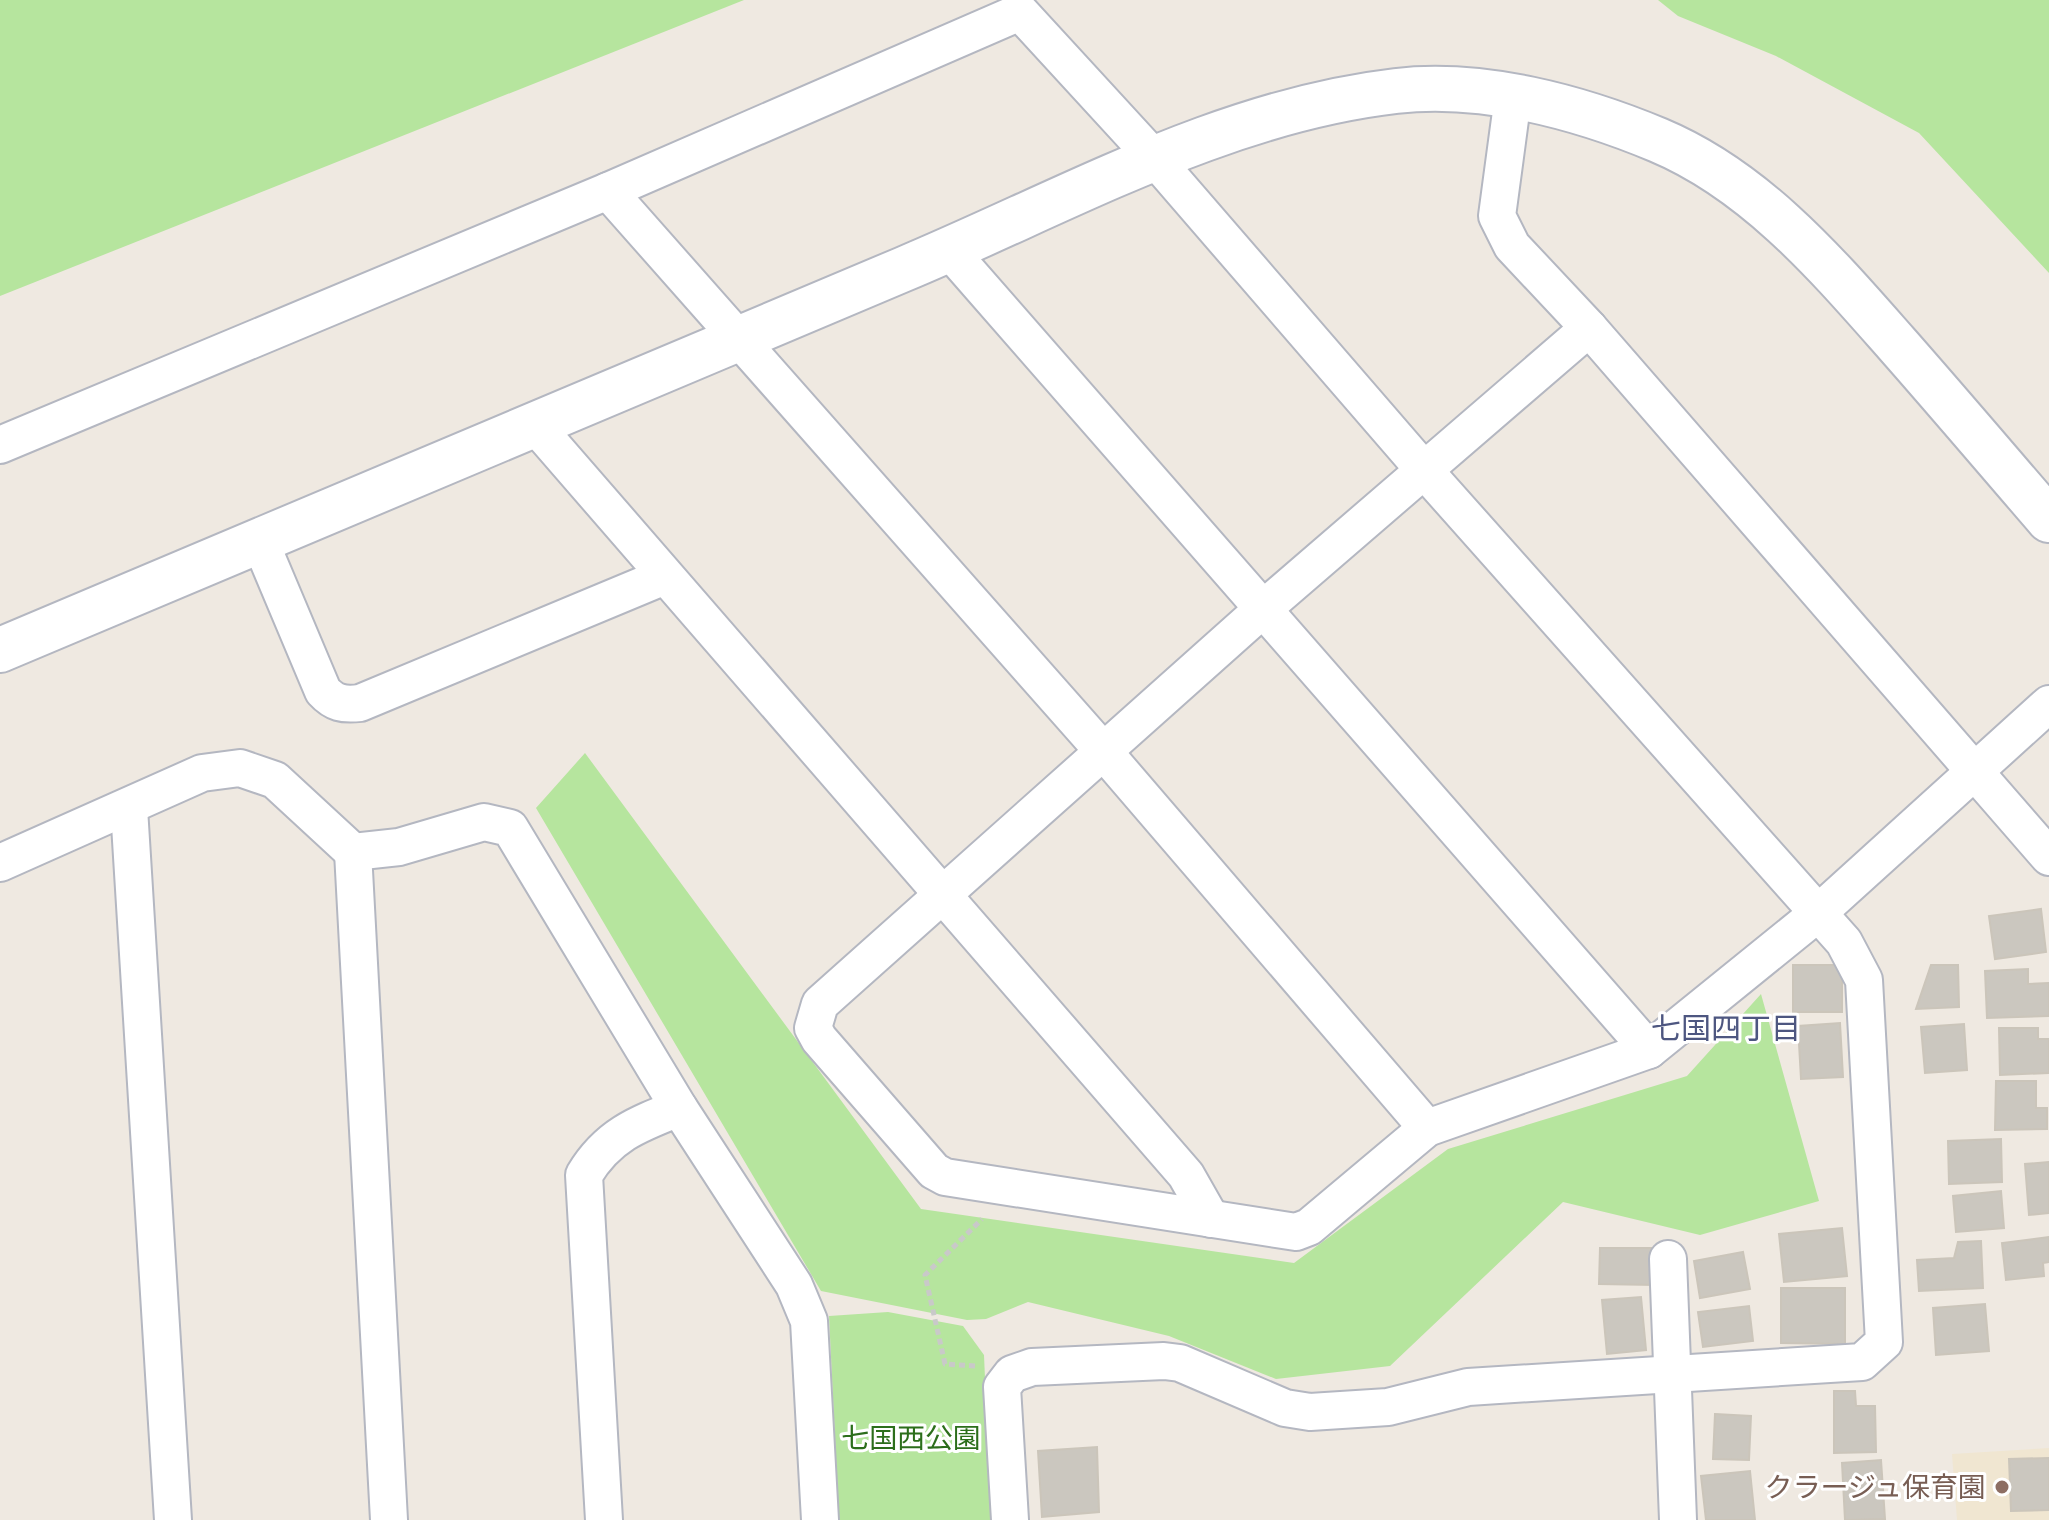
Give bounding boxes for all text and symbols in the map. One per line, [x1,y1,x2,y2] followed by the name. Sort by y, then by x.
[1651,1010,1801,1047] district label: 七国四丁目
[841,1421,981,1455] park label: 七国西公園
[1765,1470,1986,1504] place label: クラージュ保育園
[1993,1478,2011,1496] marker: クラージュ保育園

